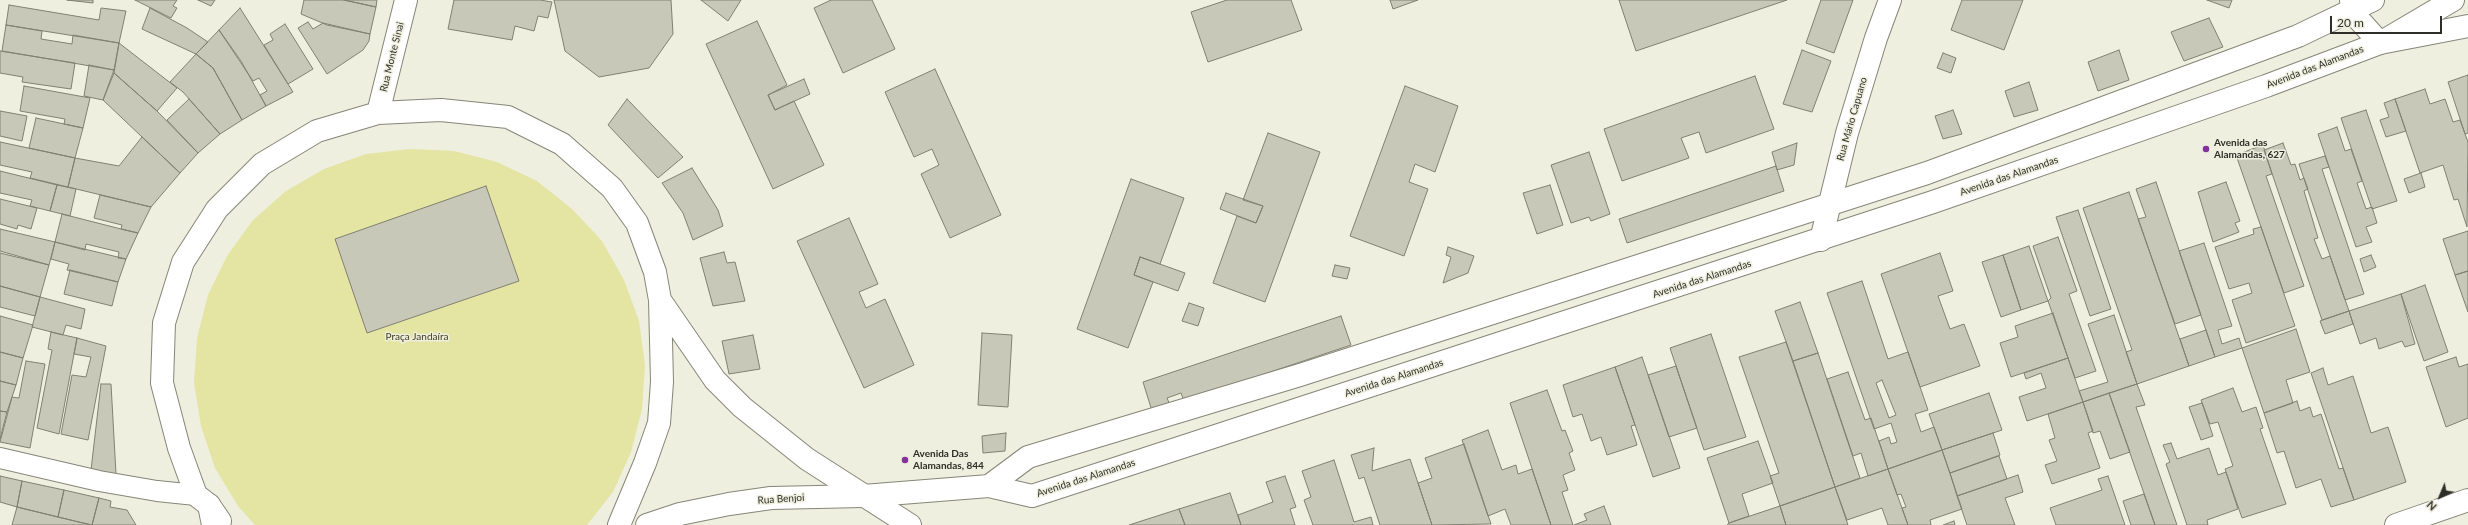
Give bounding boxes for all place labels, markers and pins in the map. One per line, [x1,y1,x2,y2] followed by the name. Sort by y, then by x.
[2214,137,2285,160] place label: Avenida das Alamandas, 627
[2201,144,2211,154] marker: Avenida das Alamandas, 627
[913,448,984,472] place label: Avenida Das Alamandas, 844
[900,455,910,465] marker: Avenida Das Alamandas, 844

